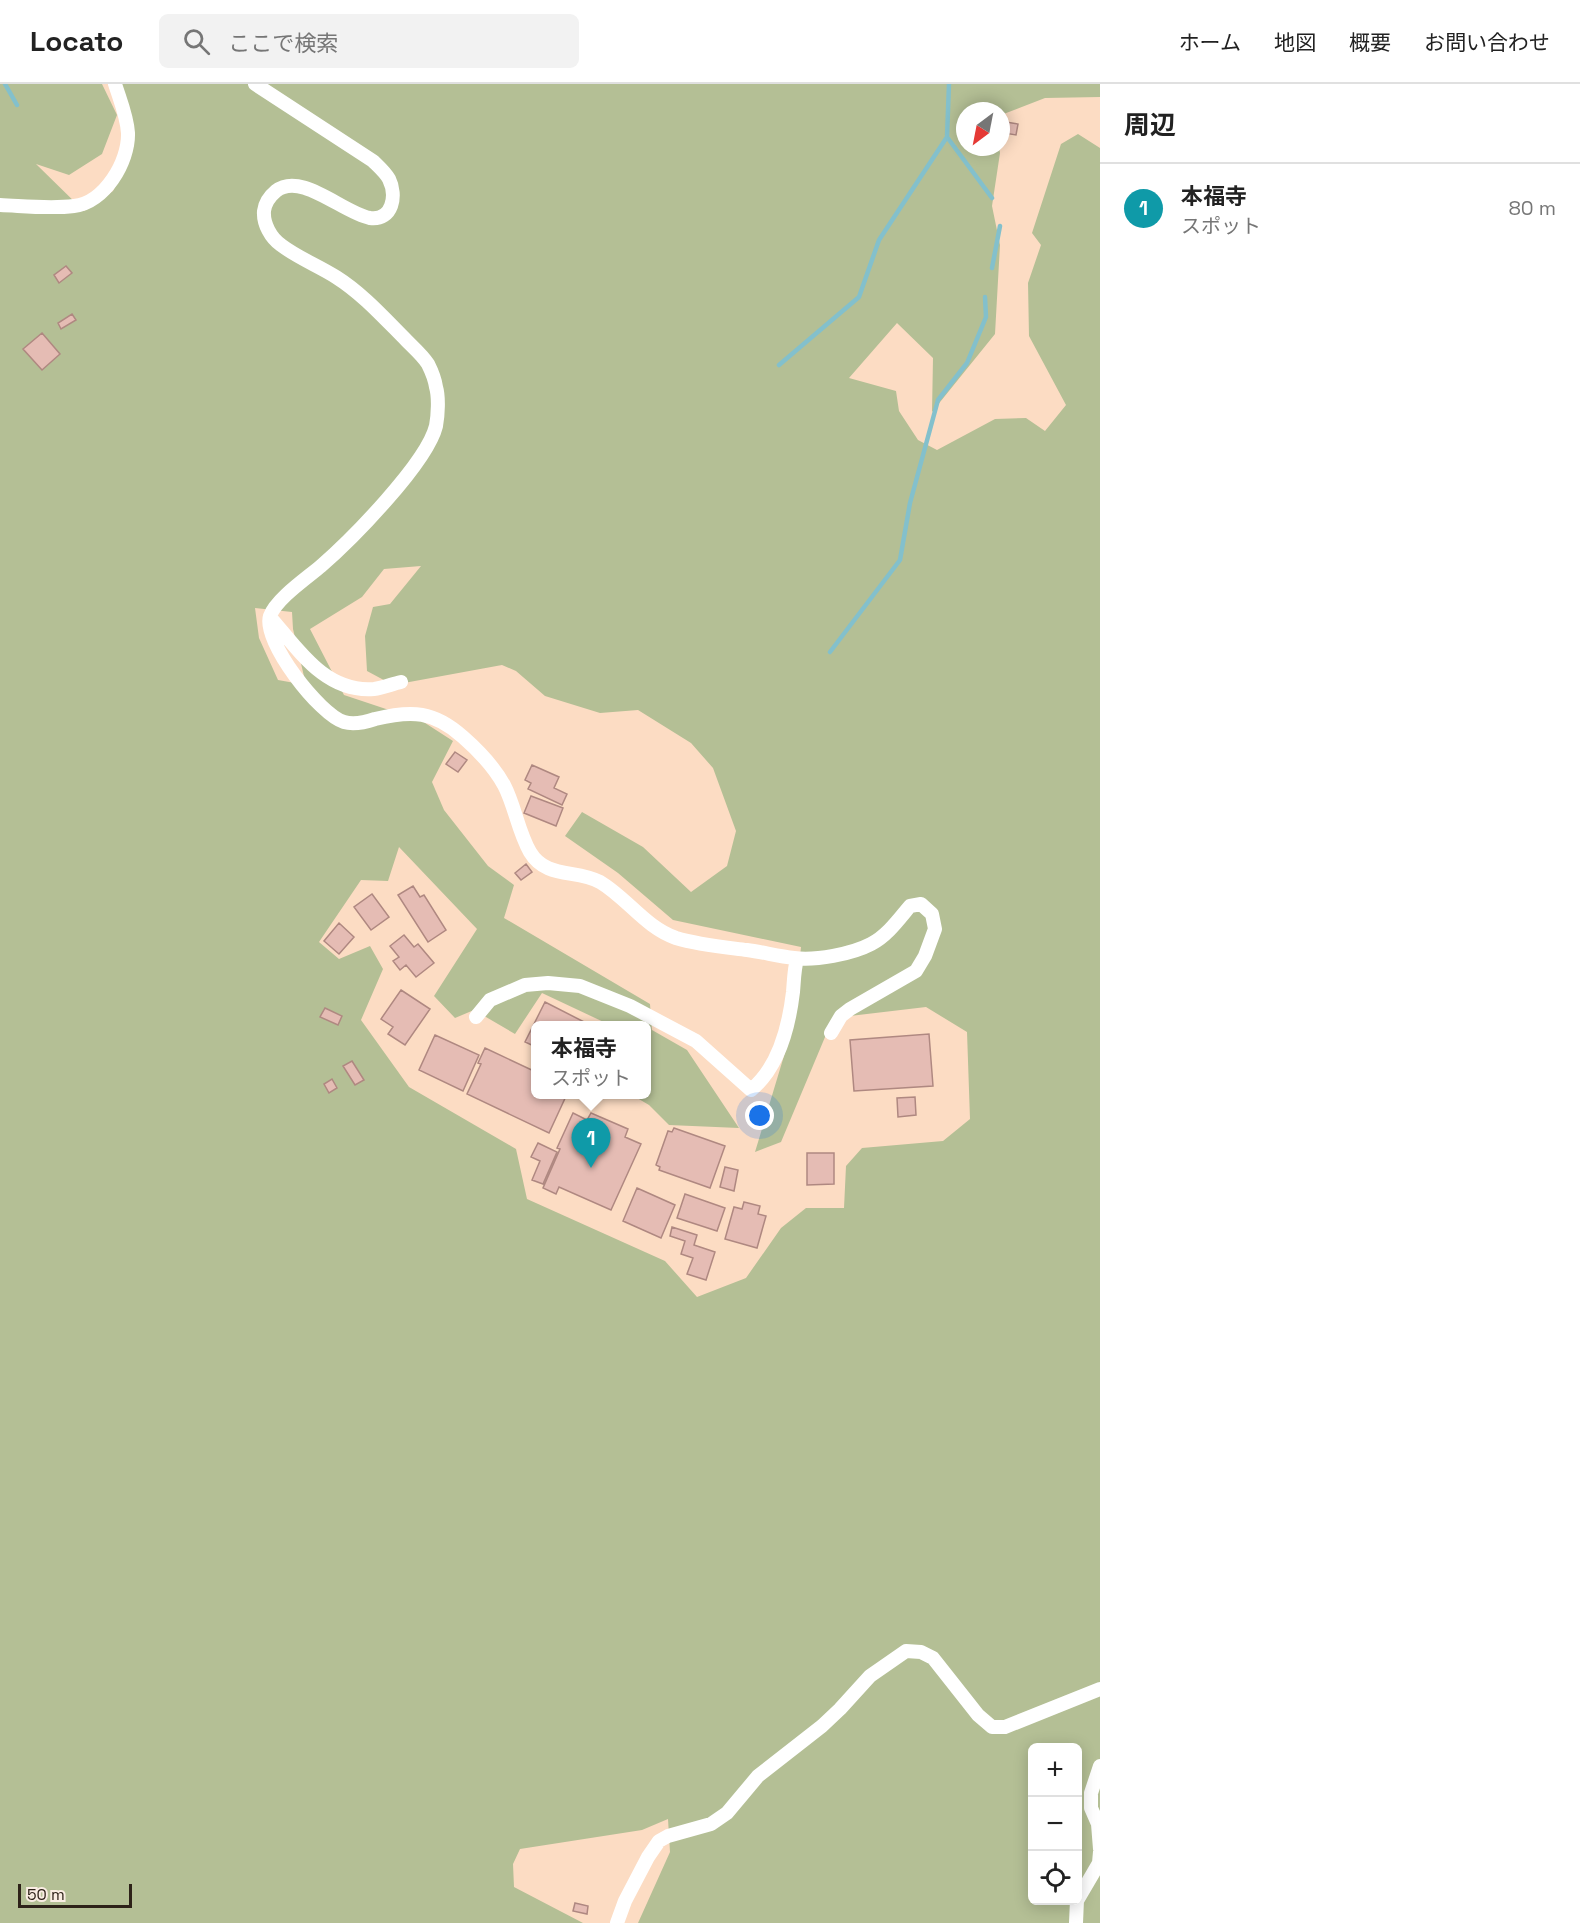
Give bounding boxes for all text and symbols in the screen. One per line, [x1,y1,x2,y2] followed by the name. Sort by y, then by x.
[159,14,579,68] search box
[30,23,123,59] text: Locato
[180,25,213,58] icon: search
[228,29,338,57] text: ここで検索
[1179,29,1241,56] text: ホーム
[1274,29,1316,56] text: 地図
[1349,29,1391,56] text: 概要
[1424,29,1550,56] text: お問い合わせ
[956,102,1010,156] north arrow
[1124,108,1176,142] text: 周辺
[1181,182,1247,210] text: 本福寺
[1139,195,1148,221] text: 1
[1508,195,1556,221] text: 80 m
[1181,213,1261,239] text: スポット
[531,1021,651,1099] popup
[551,1034,617,1062] text: 本福寺
[551,1065,631,1091] text: スポット
[745,1101,774,1130] your location
[572,1118,610,1168] pin: 1
[1028,1743,1082,1905] map controls
[1028,1743,1082,1797] button: +
[1028,1797,1082,1851] button: −
[1028,1851,1082,1905] button: locate
[18,1881,132,1908] scale bar
[27,1884,65,1905] text: 50 m

